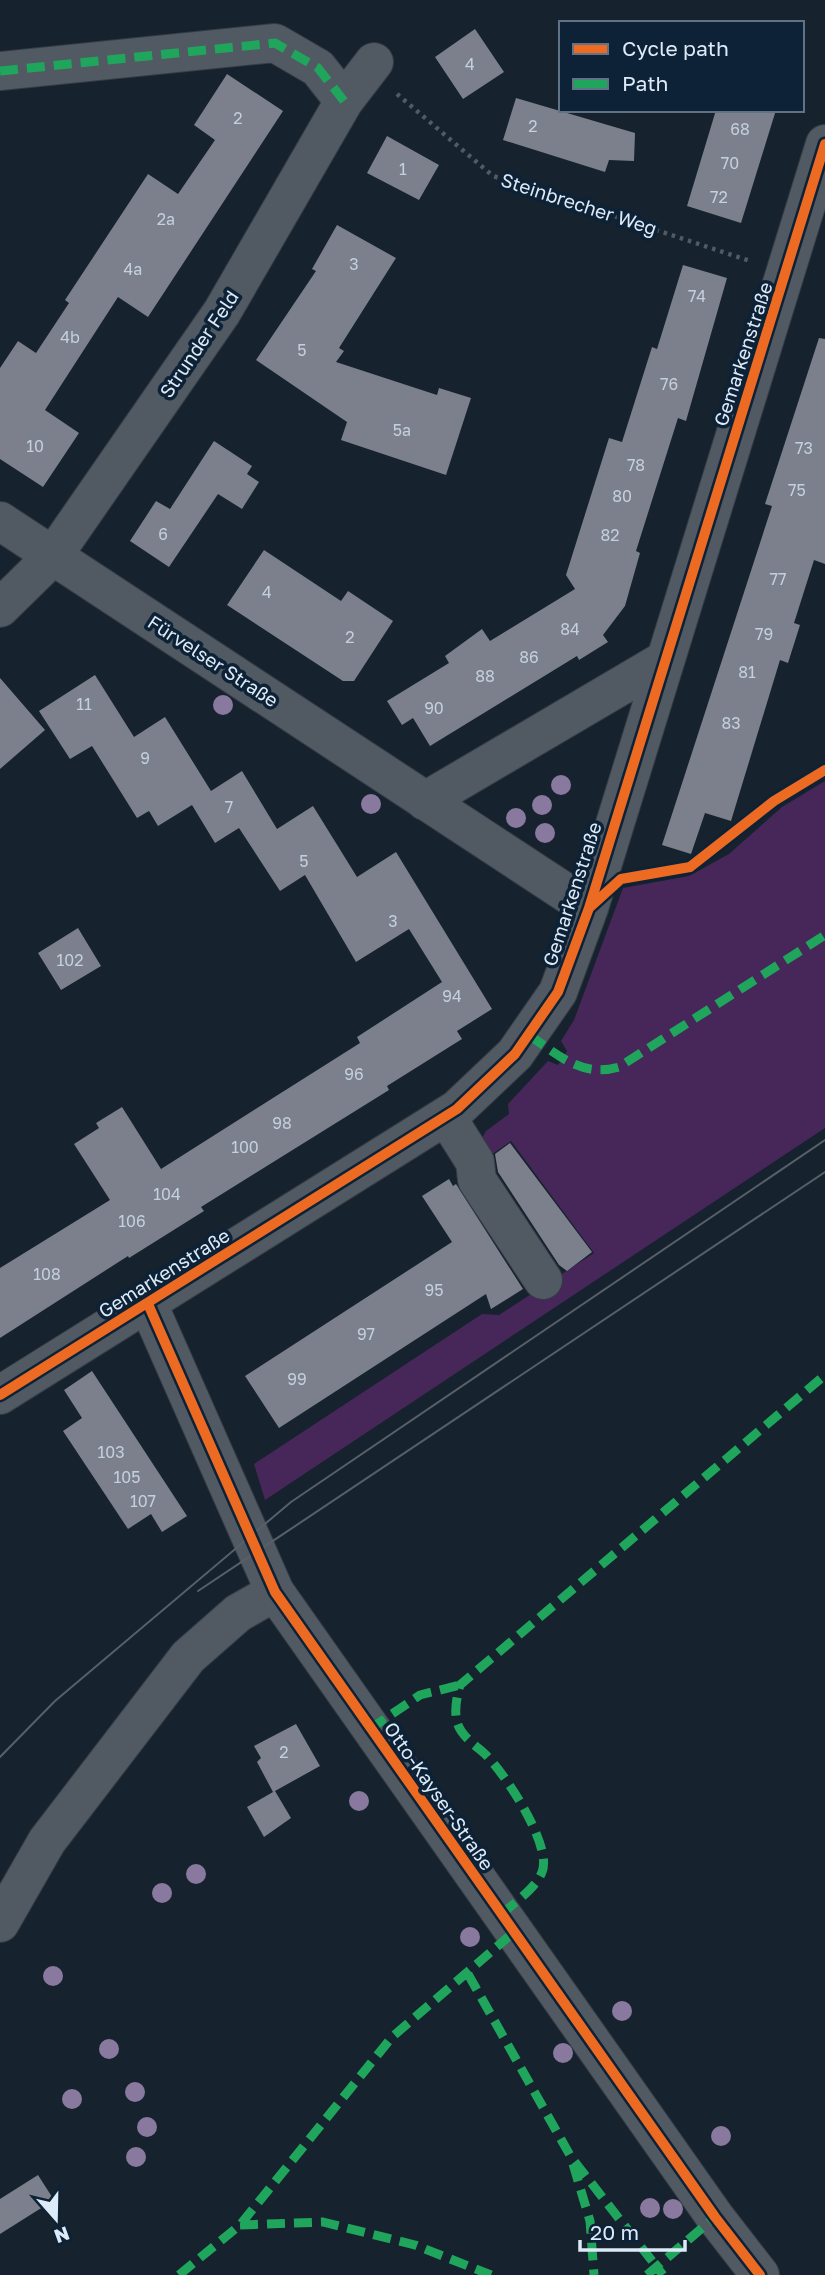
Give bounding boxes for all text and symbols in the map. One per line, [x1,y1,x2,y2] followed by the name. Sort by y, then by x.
[559,21,804,112] legend
[622,35,729,61] text: Cycle path
[465,54,475,74] house number: 4
[622,70,669,96] text: Path
[233,108,243,128] house number: 2
[528,116,538,136] house number: 2
[730,119,750,139] house number: 68
[721,153,739,173] house number: 70
[399,159,407,179] house number: 1
[498,167,660,240] street label: Steinbrecher Weg
[710,187,728,207] house number: 72
[157,209,175,229] house number: 2a
[349,254,359,274] house number: 3
[124,259,142,279] house number: 4a
[708,279,777,429] street label: Gemarkenstraße
[154,286,243,402] street label: Strunder Feld
[688,286,706,306] house number: 74
[60,327,80,347] house number: 4b
[297,340,307,360] house number: 5
[660,374,678,394] house number: 76
[393,420,411,440] house number: 5a
[26,436,44,456] house number: 10
[795,438,813,458] house number: 73
[627,455,645,475] house number: 78
[788,480,806,500] house number: 75
[612,486,632,506] house number: 80
[158,524,168,544] house number: 6
[600,525,620,545] house number: 82
[770,569,786,589] house number: 77
[262,582,272,602] house number: 4
[144,610,283,711] street label: Fürvelser Straße
[560,619,580,639] house number: 84
[755,624,773,644] house number: 79
[345,627,355,647] house number: 2
[519,647,539,667] house number: 86
[738,662,756,682] house number: 81
[475,666,495,686] house number: 88
[76,694,92,714] house number: 11
[424,698,444,718] house number: 90
[721,713,741,733] house number: 83
[140,748,150,768] house number: 9
[225,797,233,817] house number: 7
[537,819,606,969] street label: Gemarkenstraße
[299,851,309,871] house number: 5
[388,911,398,931] house number: 3
[57,950,83,970] house number: 102
[442,986,462,1006] house number: 94
[344,1064,364,1084] house number: 96
[272,1113,292,1133] house number: 98
[231,1137,259,1157] house number: 100
[153,1184,181,1204] house number: 104
[118,1211,146,1231] house number: 106
[94,1223,233,1322] street label: Gemarkenstraße
[33,1264,61,1284] house number: 108
[425,1280,443,1300] house number: 95
[357,1324,375,1344] house number: 97
[287,1369,307,1389] house number: 99
[97,1442,125,1462] house number: 103
[114,1467,140,1487] house number: 105
[130,1491,156,1511] house number: 107
[380,1717,499,1874] street label: Otto-Kayser-Straße
[279,1742,289,1762] house number: 2
[21,2184,91,2254] north arrow
[580,2208,685,2252] scale bar
[590,2219,639,2245] text: 20 m
[51,2222,73,2249] text: N

